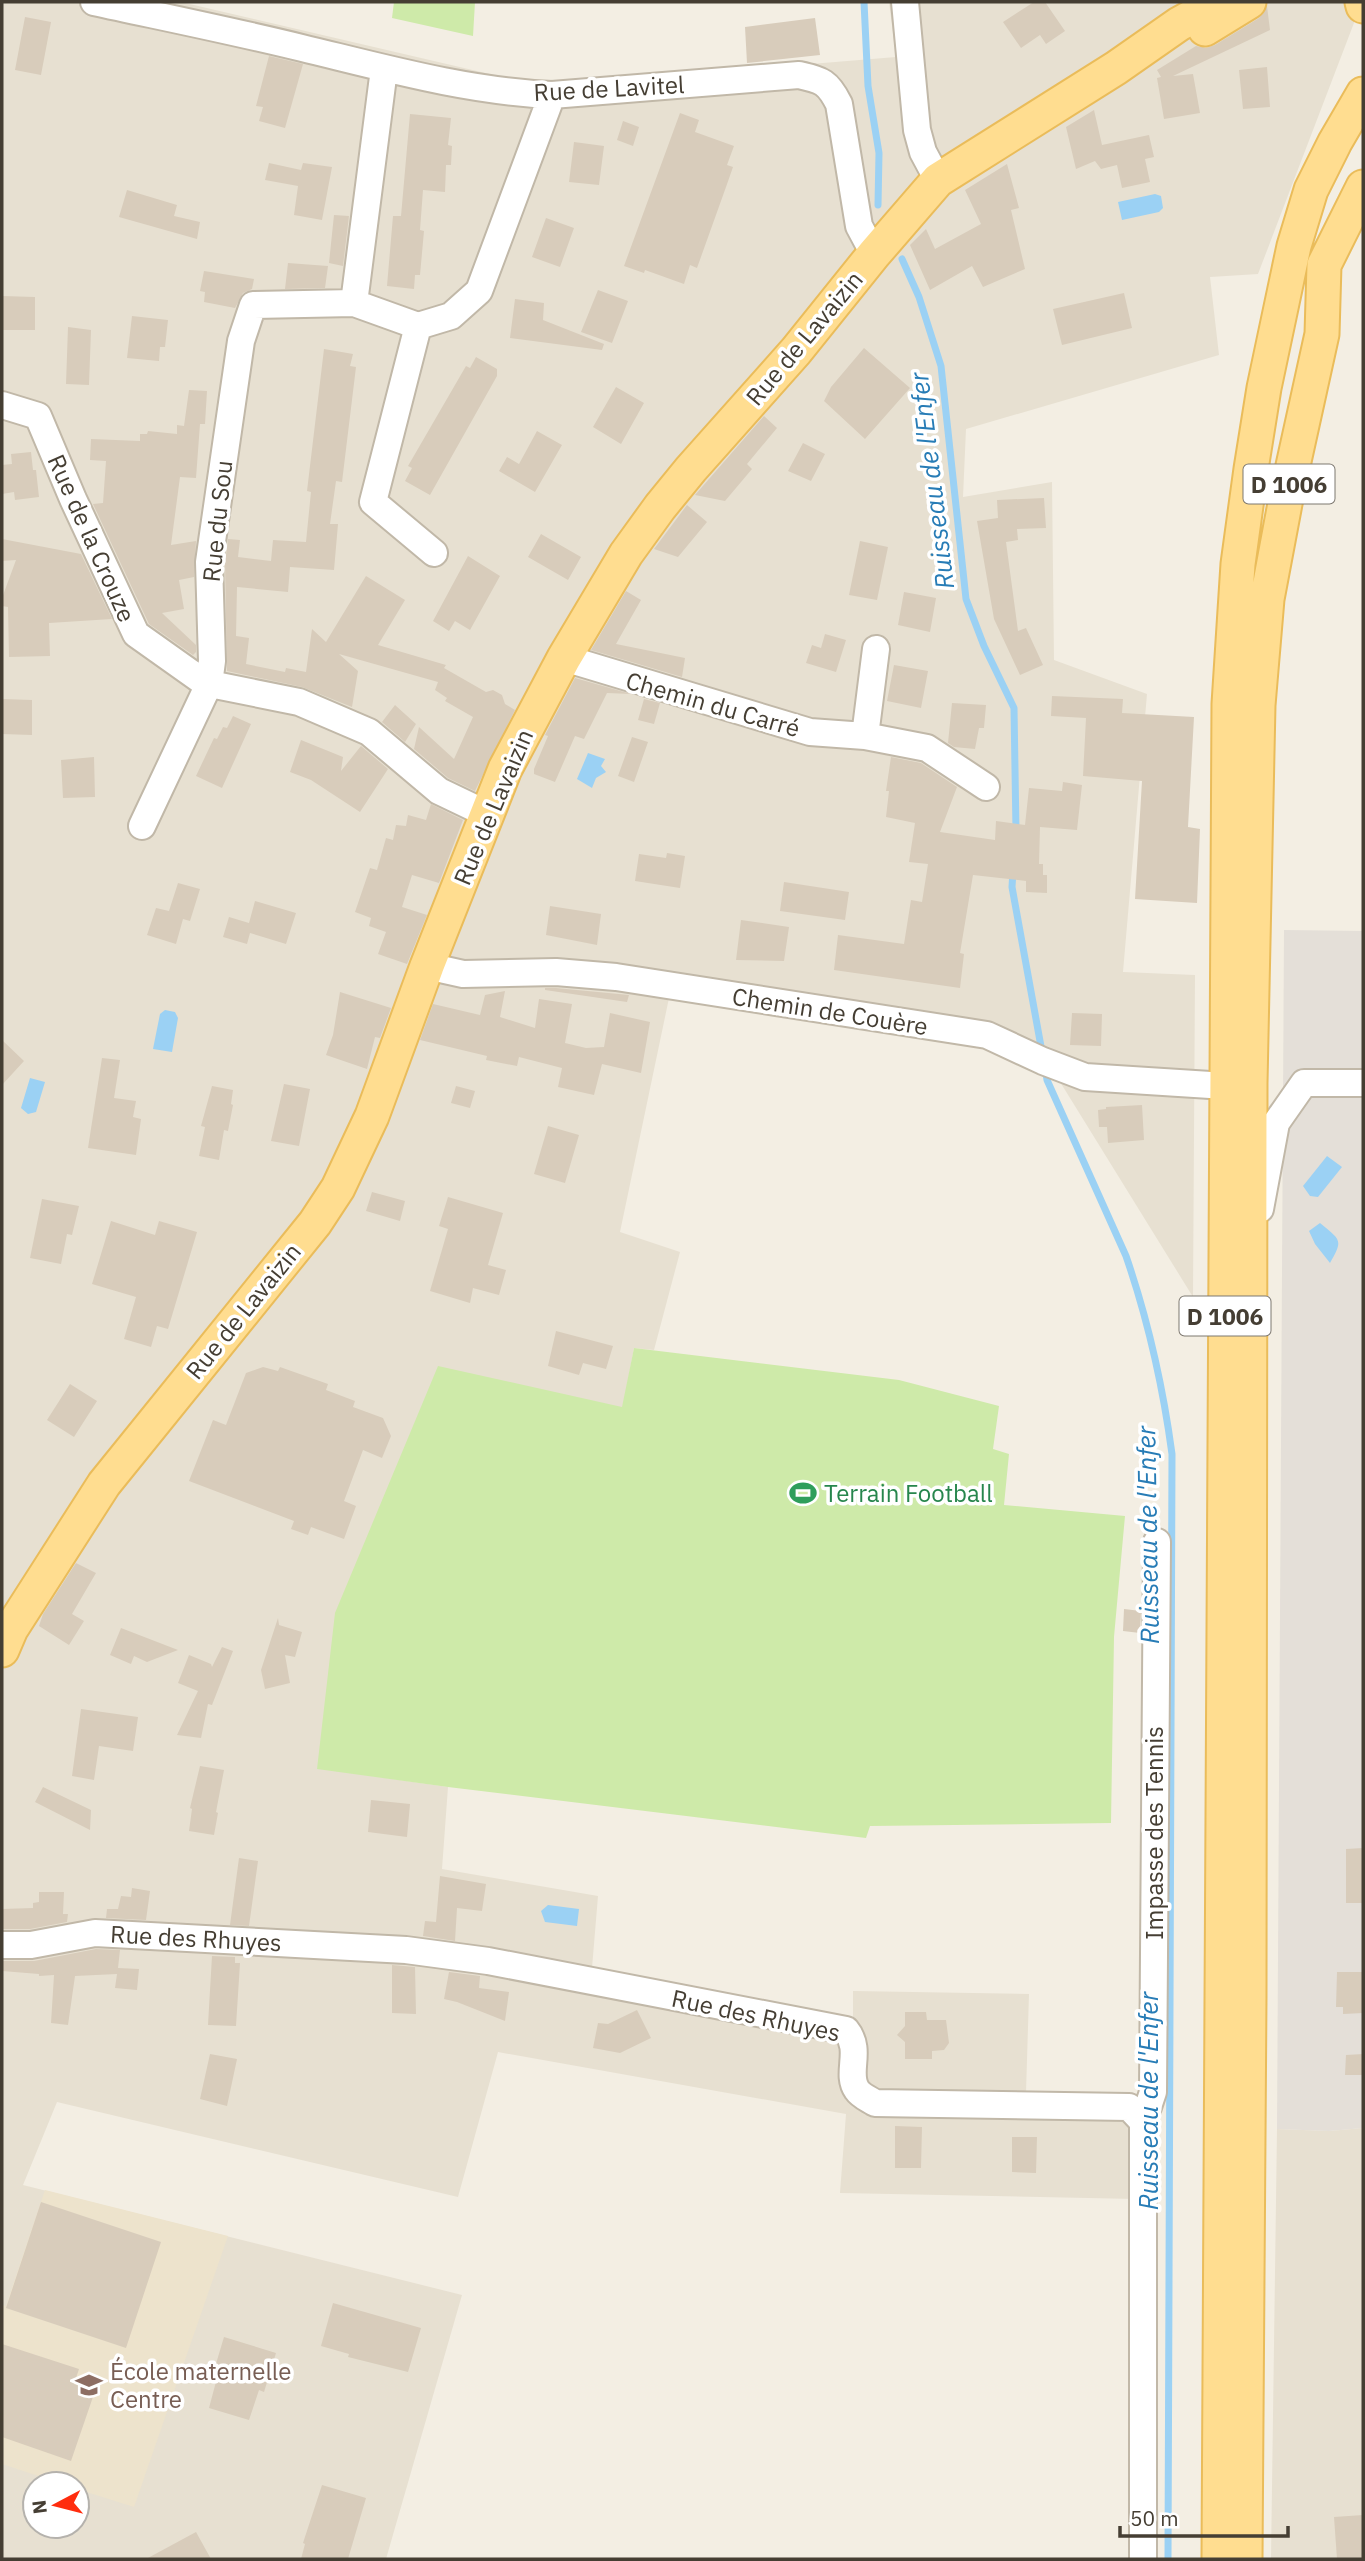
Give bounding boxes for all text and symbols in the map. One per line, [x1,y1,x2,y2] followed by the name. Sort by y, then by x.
[533,68,685,108] street label: Rue de Lavitel
[738,264,870,412] street label: Rue de Lavaizin
[901,369,961,591] water label: Ruisseau de l'Enfer
[41,449,143,627] street label: Rue de la Crouze
[195,459,239,583] street label: Rue du Sou
[1244,464,1334,504] road number: D 1006
[622,664,804,744] street label: Chemin du Carré
[446,724,540,890] street label: Rue de Lavaizin
[730,980,930,1042] street label: Chemin de Couère
[178,1236,308,1386] street label: Rue de Lavaizin
[1180,1296,1270,1336] road number: D 1006
[1128,1424,1166,1644] water label: Ruisseau de l'Enfer
[824,1477,993,1509] place label: Terrain Football
[788,1478,818,1508] sports icon: Terrain Football
[1138,1726,1170,1940] street label: Impasse des Tennis
[109,1918,283,1958] street label: Rue des Rhuyes
[669,1982,843,2048] street label: Rue des Rhuyes
[1131,1990,1165,2210] water label: Ruisseau de l'Enfer
[110,2355,292,2415] place label: École maternelle Centre
[74,2370,104,2400] school or university icon: École maternelle Centre
[21,2470,91,2540] north arrow
[1120,2494,1288,2538] scale bar
[26,2499,52,2515] text: N
[1130,2504,1179,2532] text: 50 m

